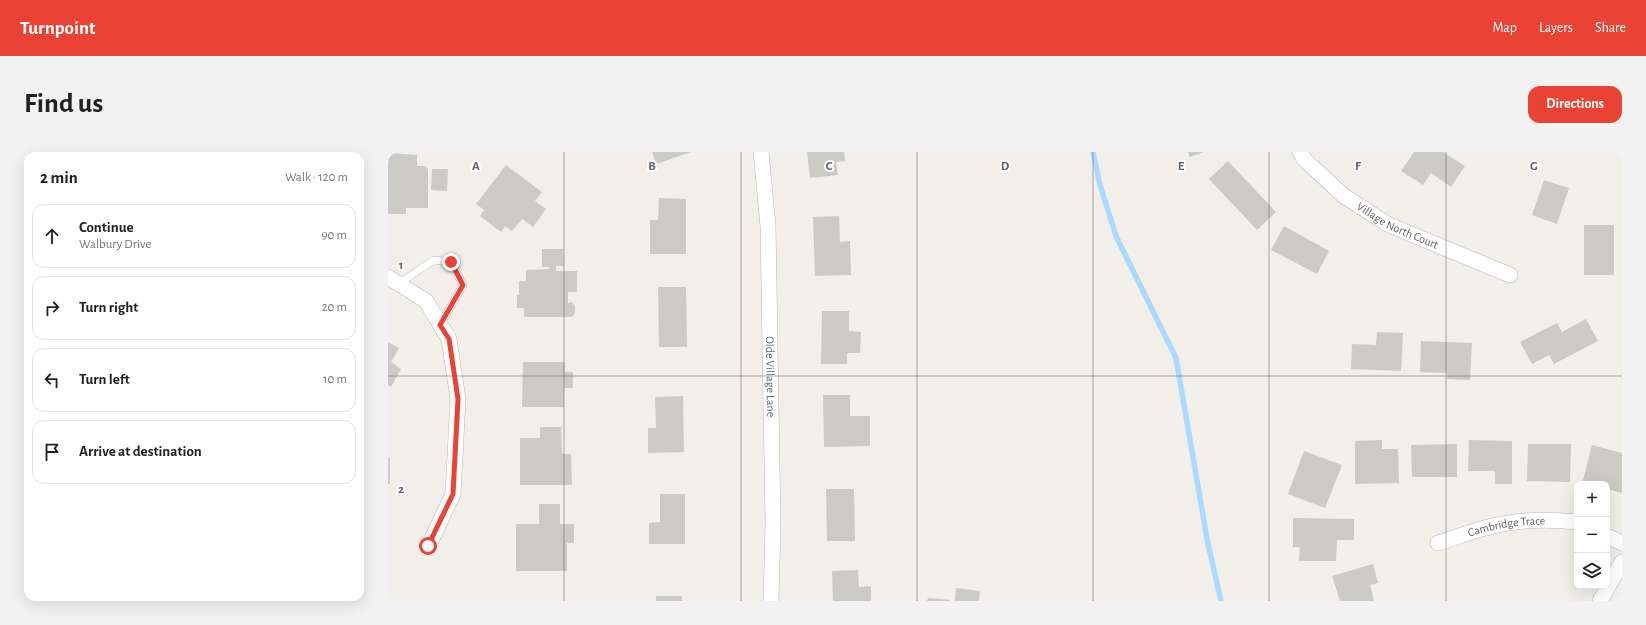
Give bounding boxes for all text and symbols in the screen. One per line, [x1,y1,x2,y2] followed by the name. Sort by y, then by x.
[20,19,95,38] text: Turnpoint
[1492,21,1517,35] text: Map
[1539,21,1573,35] text: Layers
[1595,21,1626,35] text: Share
[1528,86,1622,123] button: Directions
[24,90,103,118] text: Find us
[472,160,480,173] text: A
[648,160,656,173] text: B
[826,160,833,173] text: C
[1001,160,1010,173] text: D
[1178,160,1185,173] text: E
[1355,160,1362,173] text: F
[1530,160,1538,173] text: G
[40,169,78,186] text: 2 min
[285,171,348,184] text: Walk · 120 m
[1355,200,1440,251] street label: Village North Court
[79,220,134,235] text: Continue
[41,225,63,247] icon: ahead
[321,229,347,242] text: 90 m
[79,238,151,251] text: Walbury Drive
[442,253,460,271] route end
[399,259,403,272] text: 1
[41,297,63,319] icon: right
[79,300,138,315] text: Turn right
[322,301,347,314] text: 20 m
[764,336,777,417] street label: Olde Village Lane
[41,369,63,391] icon: left
[79,372,130,387] text: Turn left
[323,373,347,386] text: 10 m
[41,441,63,463] icon: arrive
[79,444,202,459] text: Arrive at destination
[1574,481,1610,589] map controls
[1574,481,1610,517] button: +
[398,483,404,496] text: 2
[1466,514,1545,539] street label: Cambridge Trace
[1574,517,1610,553] button: −
[419,537,437,555] route start
[1574,553,1610,589] button: layers

